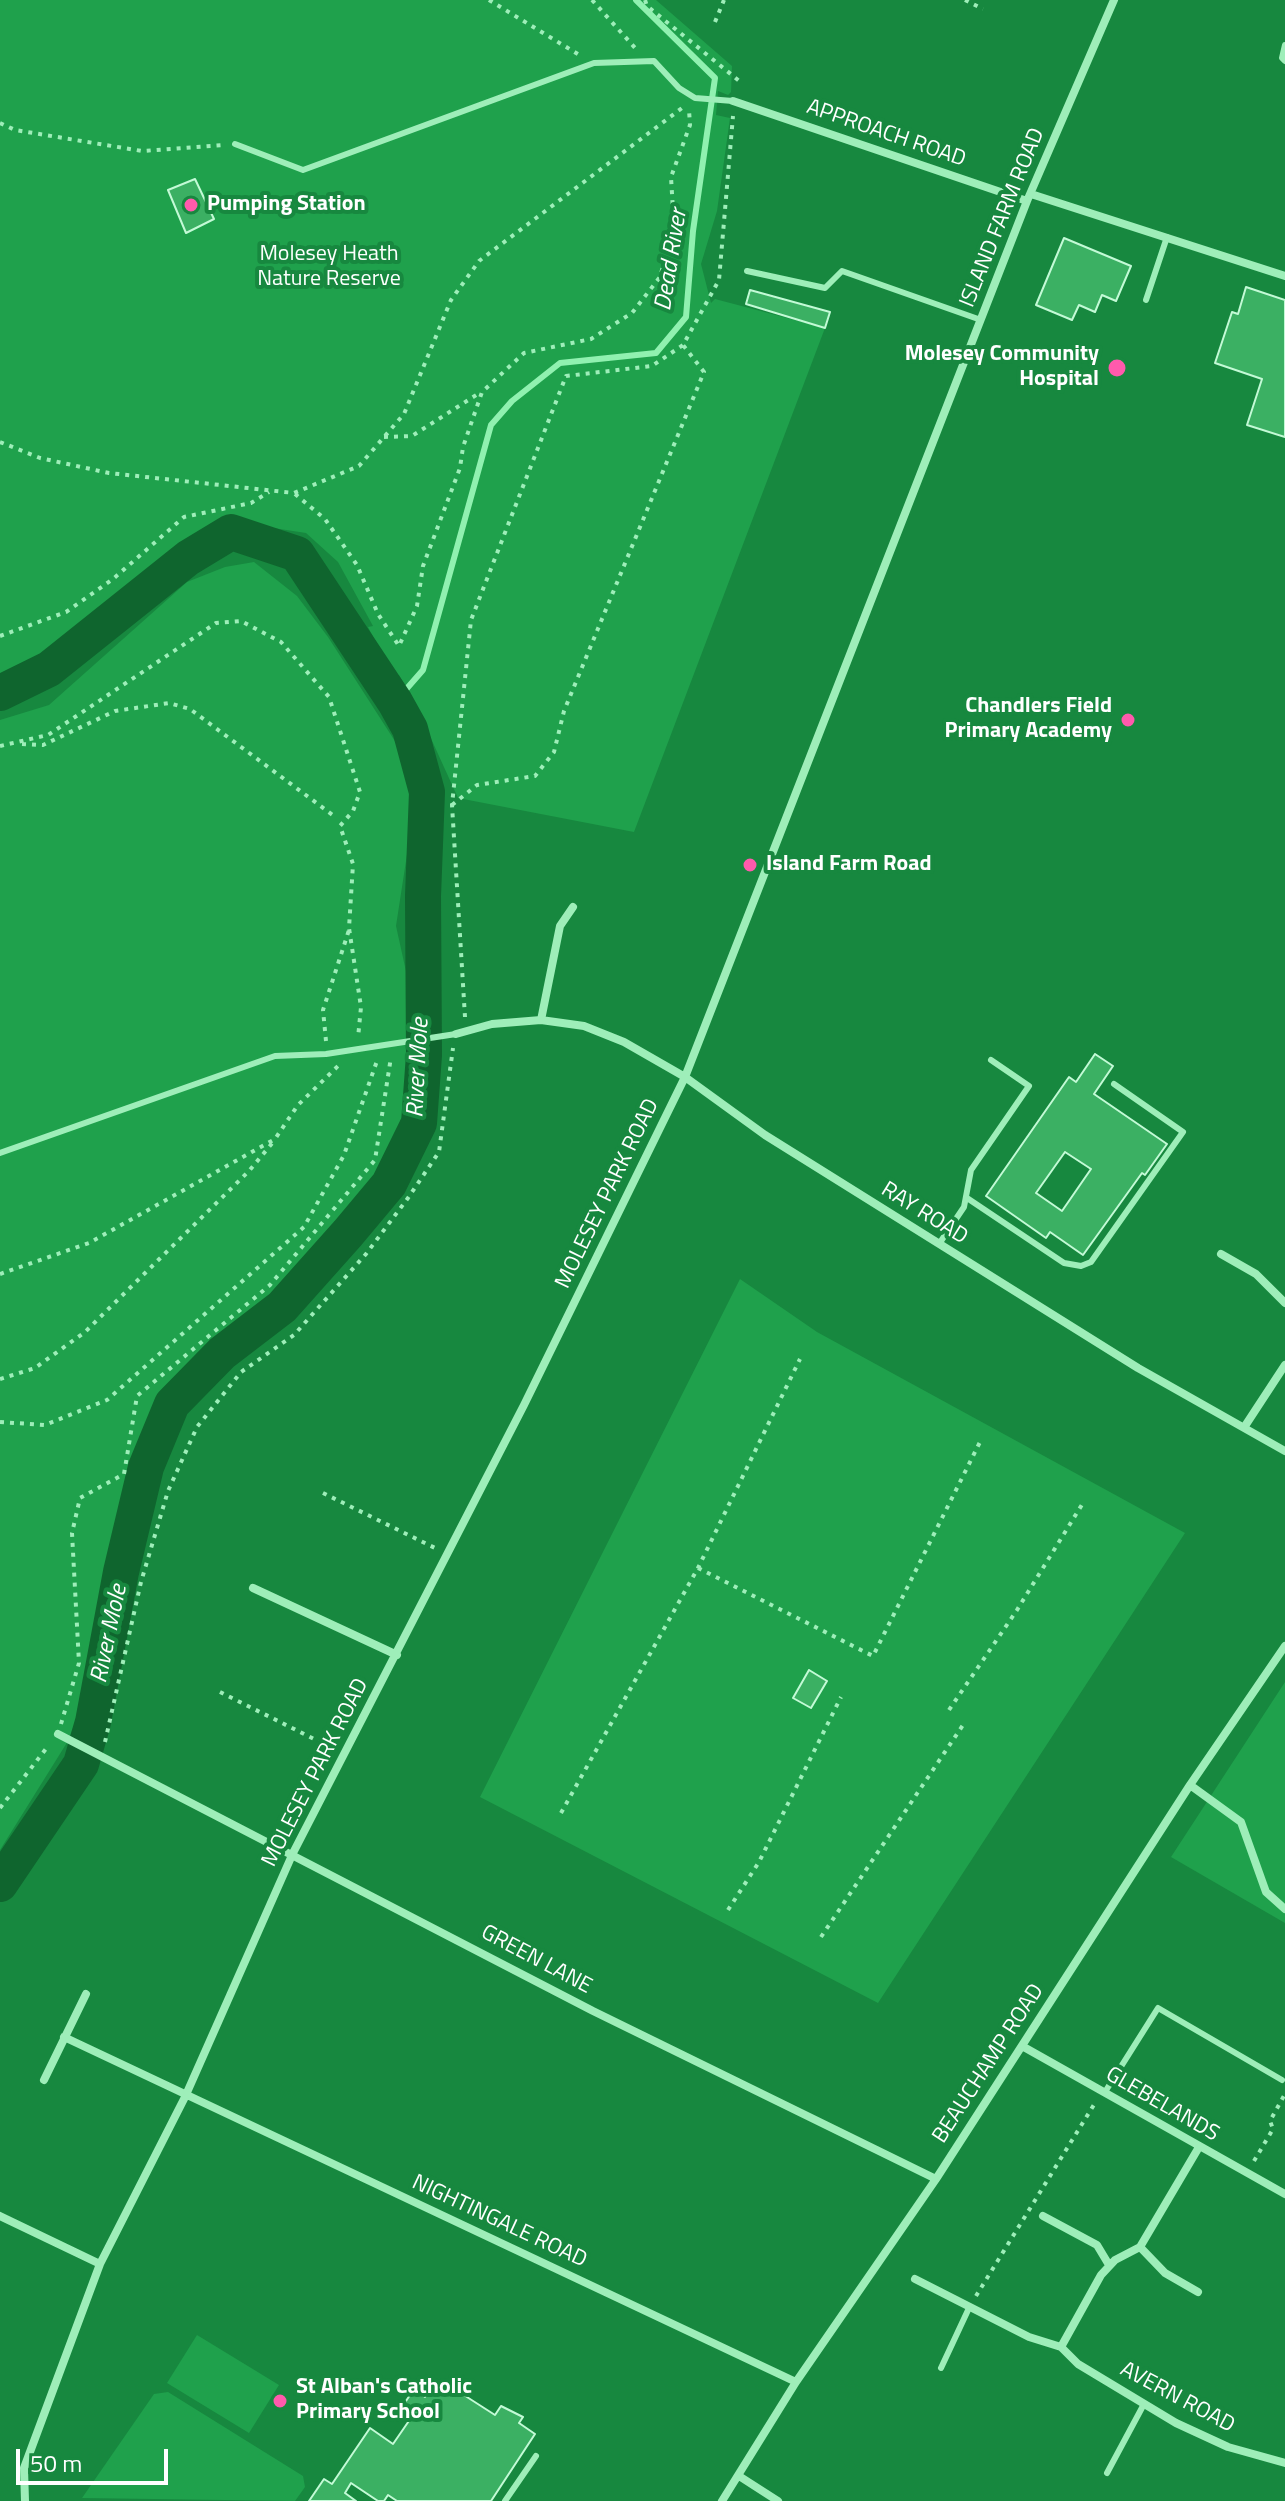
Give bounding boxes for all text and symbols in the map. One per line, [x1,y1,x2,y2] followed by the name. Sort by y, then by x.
[803,94,969,174] street label: APPROACH ROAD
[955,125,1051,311] street label: ISLAND FARM ROAD
[207,192,366,218] place label: Pumping Station
[182,196,200,214] marker: Pumping Station
[650,207,694,313] water label: Dead River
[257,242,401,294] park label: Molesey Heath Nature Reserve
[905,342,1099,394] place label: Molesey Community Hospital
[1106,357,1128,379] marker: Molesey Community Hospital
[945,694,1112,746] place label: Chandlers Field Primary Academy
[1119,711,1137,729] marker: Chandlers Field Primary Academy
[766,852,931,878] place label: Island Farm Road
[741,856,759,874] marker: Island Farm Road
[402,1017,436,1119] water label: River Mole
[551,1095,665,1293] street label: MOLESEY PARK ROAD
[876,1177,972,1251] street label: RAY ROAD
[86,1582,134,1686] water label: River Mole
[257,1674,375,1872] street label: MOLESEY PARK ROAD
[476,1920,596,2000] street label: GREEN LANE
[928,1980,1050,2148] street label: BEAUCHAMP ROAD
[1101,2062,1223,2148] street label: GLEBELANDS
[407,2170,591,2274] street label: NIGHTINGALE ROAD
[1115,2357,1239,2439] street label: AVERN ROAD
[296,2375,472,2426] place label: St Alban's Catholic Primary School
[271,2392,289,2410] marker: St Alban's Catholic Primary School
[20,2433,172,2483] scale bar
[30,2445,82,2481] text: 50 m

